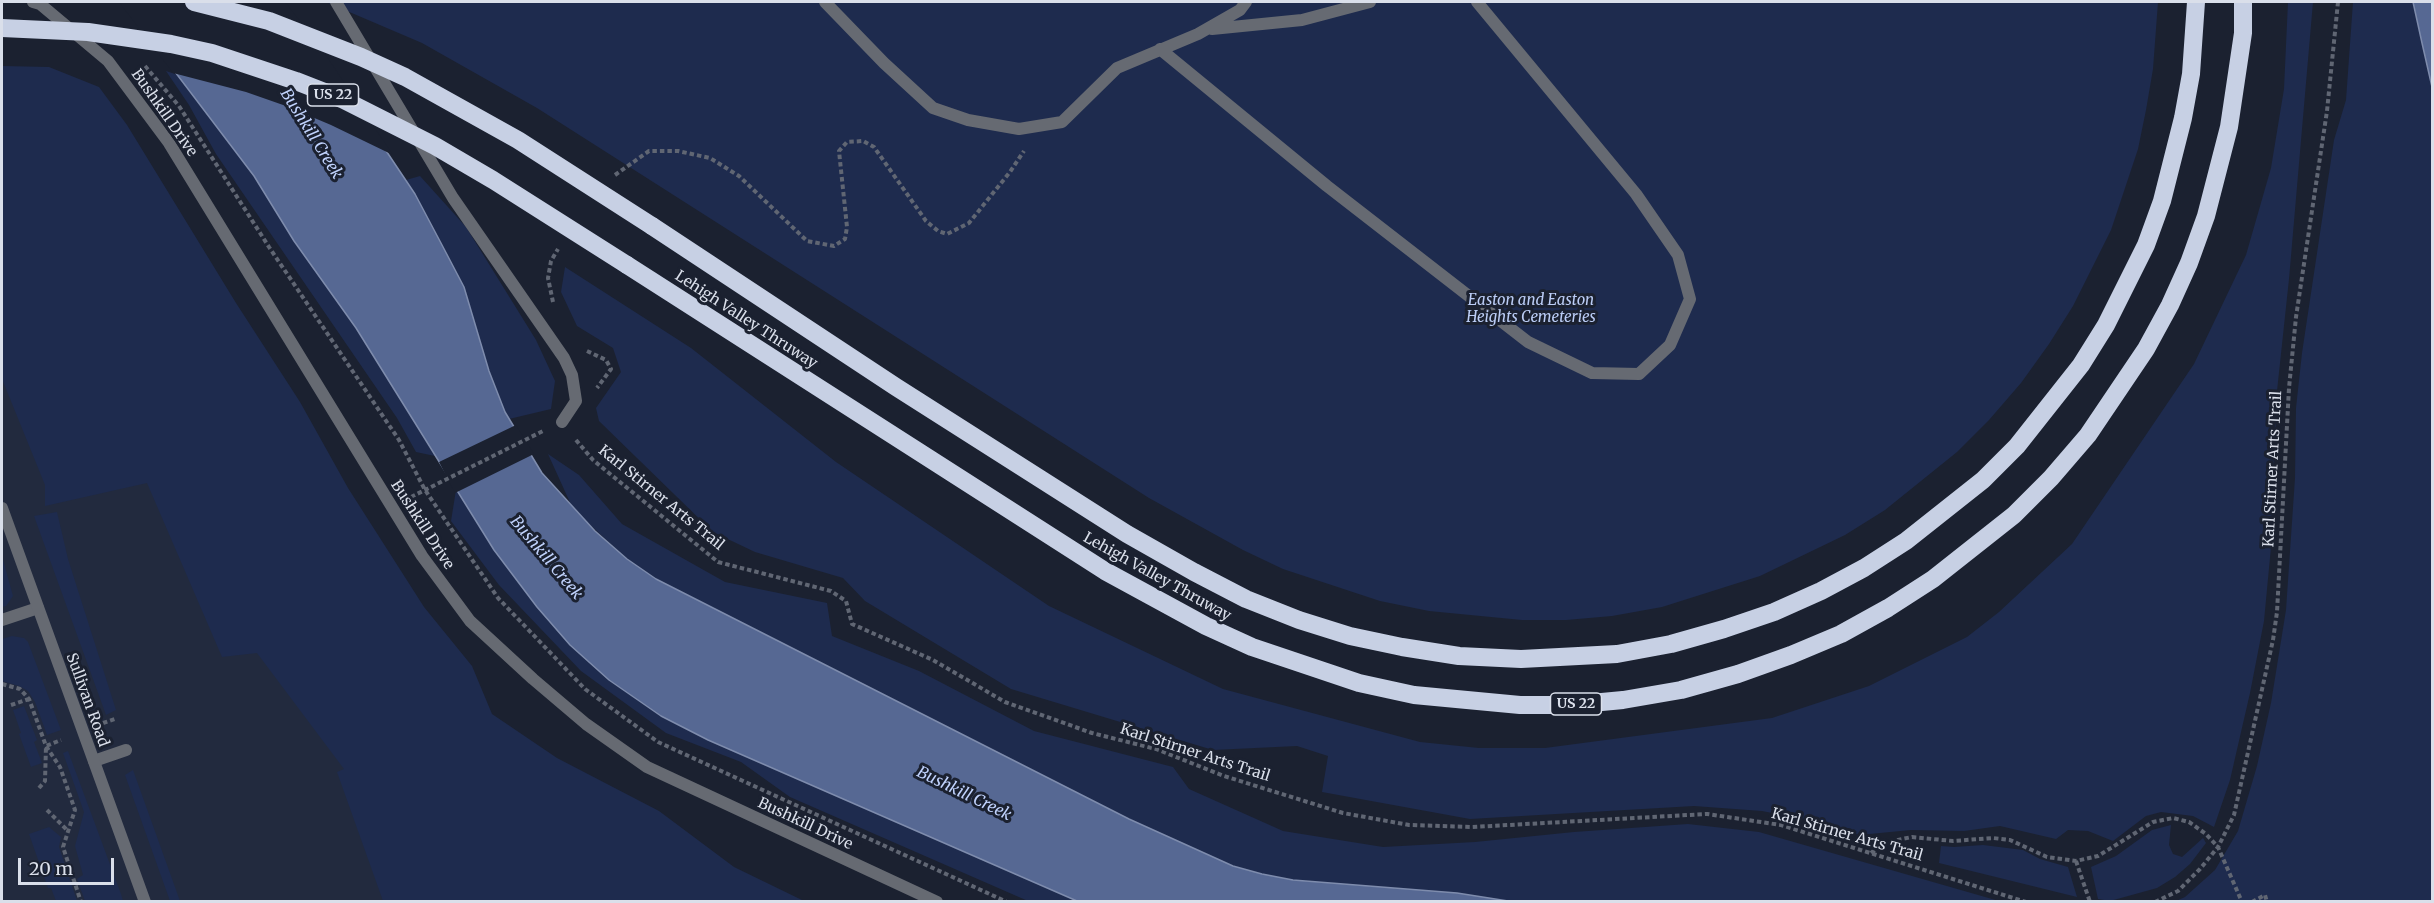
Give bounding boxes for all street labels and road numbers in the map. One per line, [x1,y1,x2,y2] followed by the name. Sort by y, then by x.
[127,66,201,160] street label: Bushkill Drive
[308,84,358,106] road number: US 22
[671,267,821,373] street label: Lehigh Valley Thruway
[2260,390,2286,548] street label: Karl Stirner Arts Trail
[594,442,728,554] street label: Karl Stirner Arts Trail
[386,477,458,573] street label: Bushkill Drive
[1080,529,1234,625] street label: Lehigh Valley Thruway
[62,651,112,749] street label: Sullivan Road
[1550,693,1602,715] road number: US 22
[1118,720,1272,786] street label: Karl Stirner Arts Trail
[755,794,855,854] street label: Bushkill Drive
[1769,805,1925,865] street label: Karl Stirner Arts Trail

